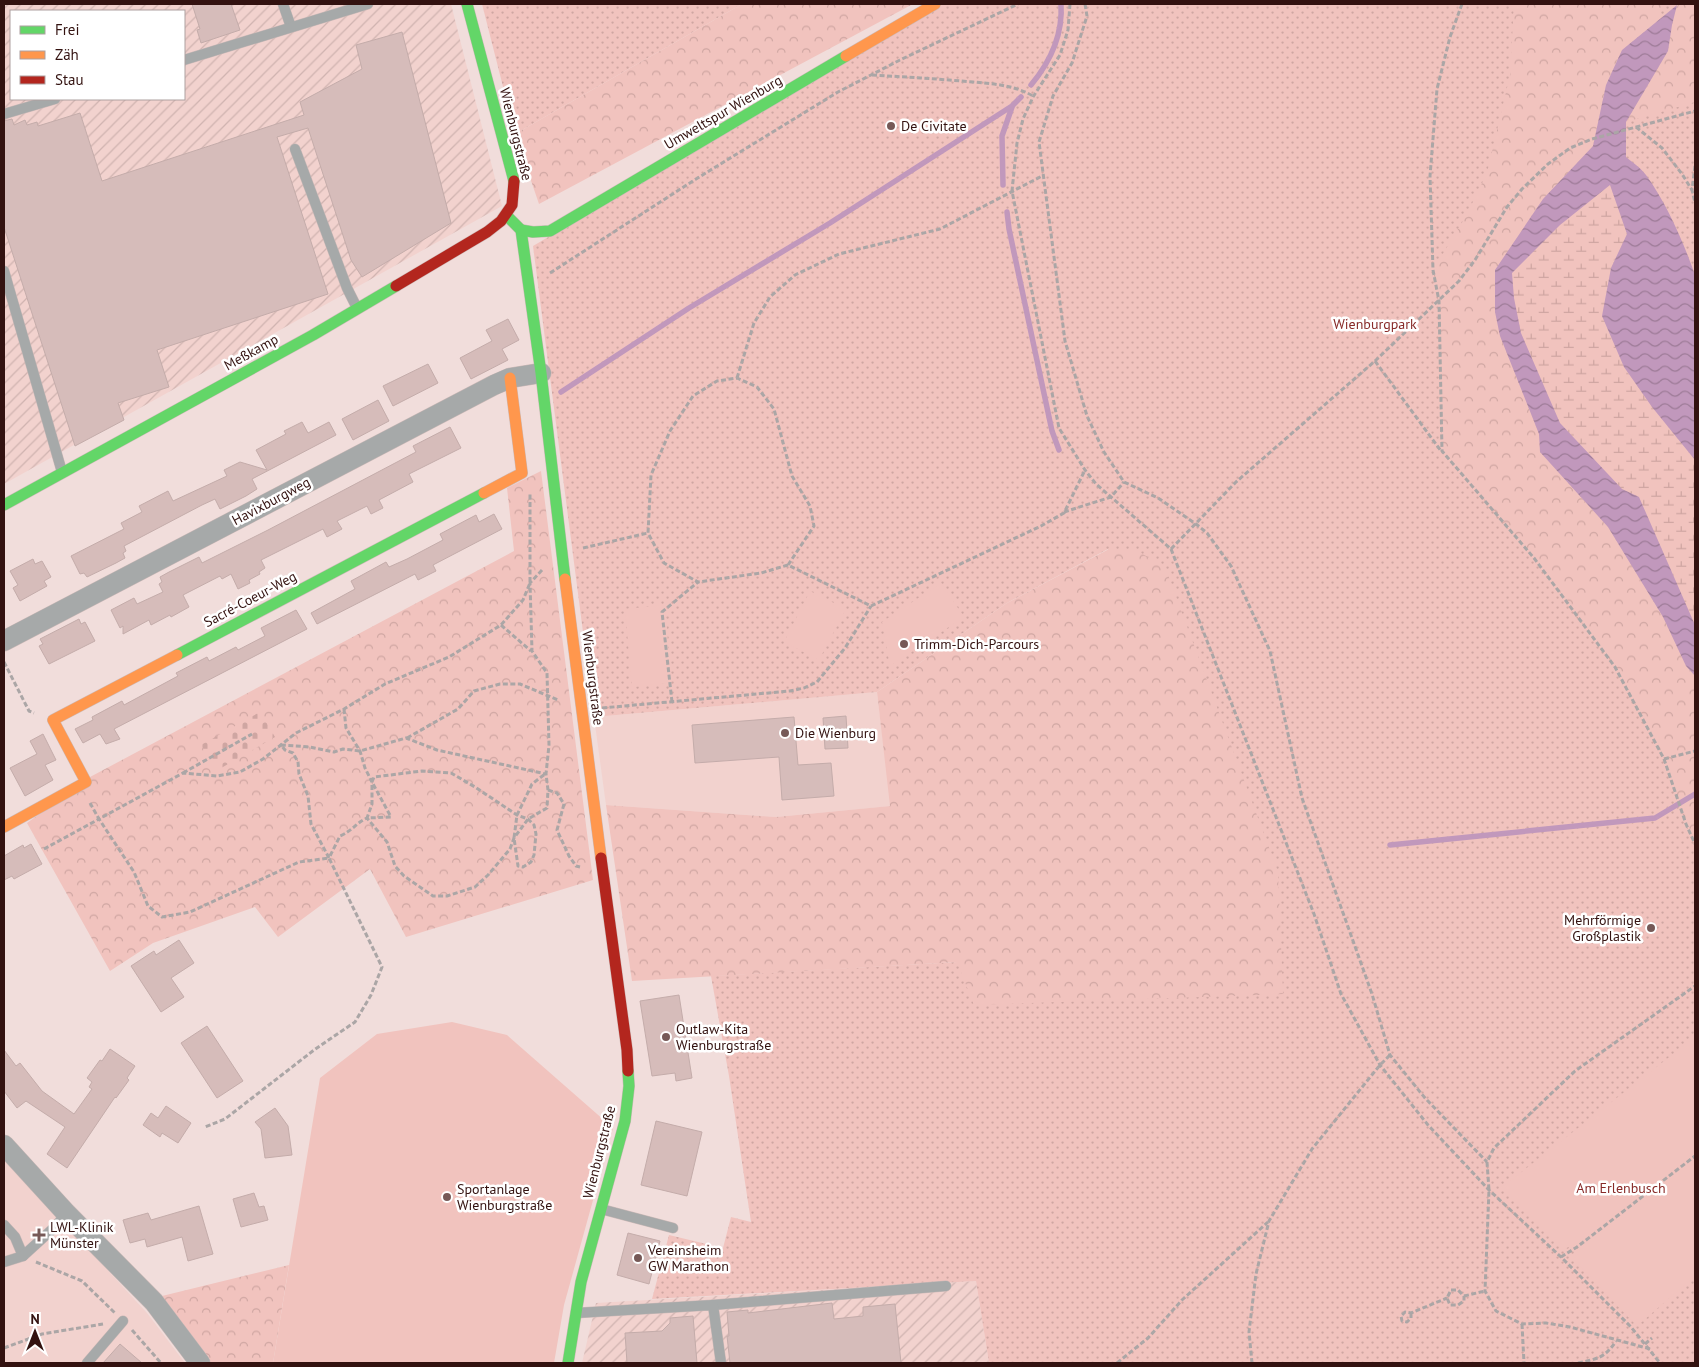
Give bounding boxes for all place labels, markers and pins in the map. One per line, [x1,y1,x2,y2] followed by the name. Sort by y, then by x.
[901,117,967,135] place label: De Civitate
[885,120,897,132] marker: De Civitate
[914,635,1039,653] place label: Trimm-Dich-Parcours
[898,638,910,650] marker: Trimm-Dich-Parcours
[795,724,876,742] place label: Die Wienburg
[779,727,791,739] marker: Die Wienburg
[1564,911,1641,945] place label: Mehrförmige Großplastik
[1645,922,1657,934] marker: Mehrförmige Großplastik
[676,1020,771,1054] place label: Outlaw-Kita Wienburgstraße
[660,1031,672,1043] marker: Outlaw-Kita Wienburgstraße
[457,1180,552,1214] place label: Sportanlage Wienburgstraße
[441,1191,453,1203] marker: Sportanlage Wienburgstraße
[50,1218,114,1252] place label: LWL-Klinik Münster
[32,1228,46,1242] marker: LWL-Klinik Münster
[647,1241,729,1275] place label: Vereinsheim GW Marathon
[632,1252,644,1264] marker: Vereinsheim GW Marathon

